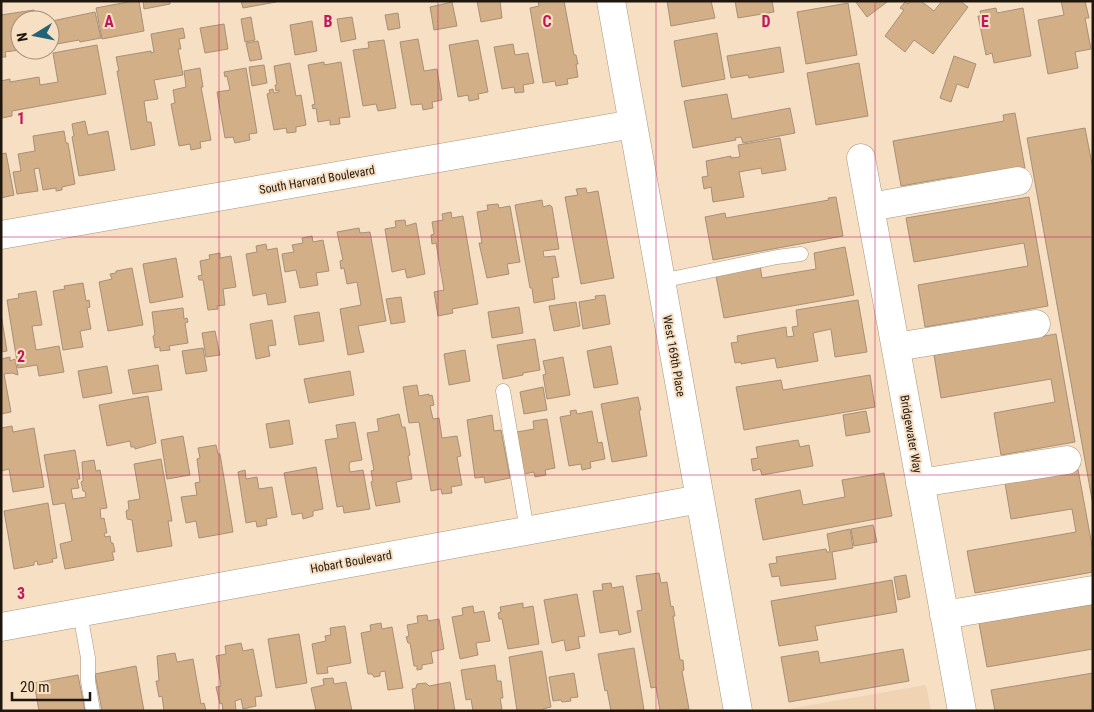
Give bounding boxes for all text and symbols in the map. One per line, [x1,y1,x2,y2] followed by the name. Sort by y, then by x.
[10,10,60,60] north arrow
[104,12,114,31] text: A
[324,12,333,31] text: B
[542,12,552,31] text: C
[761,12,771,31] text: D
[981,12,989,31] text: E
[14,32,31,43] text: N
[17,109,25,128] text: 1
[258,163,376,197] street label: South Harvard Boulevard
[660,314,688,398] street label: West 169th Place
[17,347,25,366] text: 2
[897,394,925,474] street label: Bridgewater Way
[309,548,393,576] street label: Hobart Boulevard
[17,584,25,603] text: 3
[12,670,90,702] scale bar
[20,678,50,696] text: 20 m

